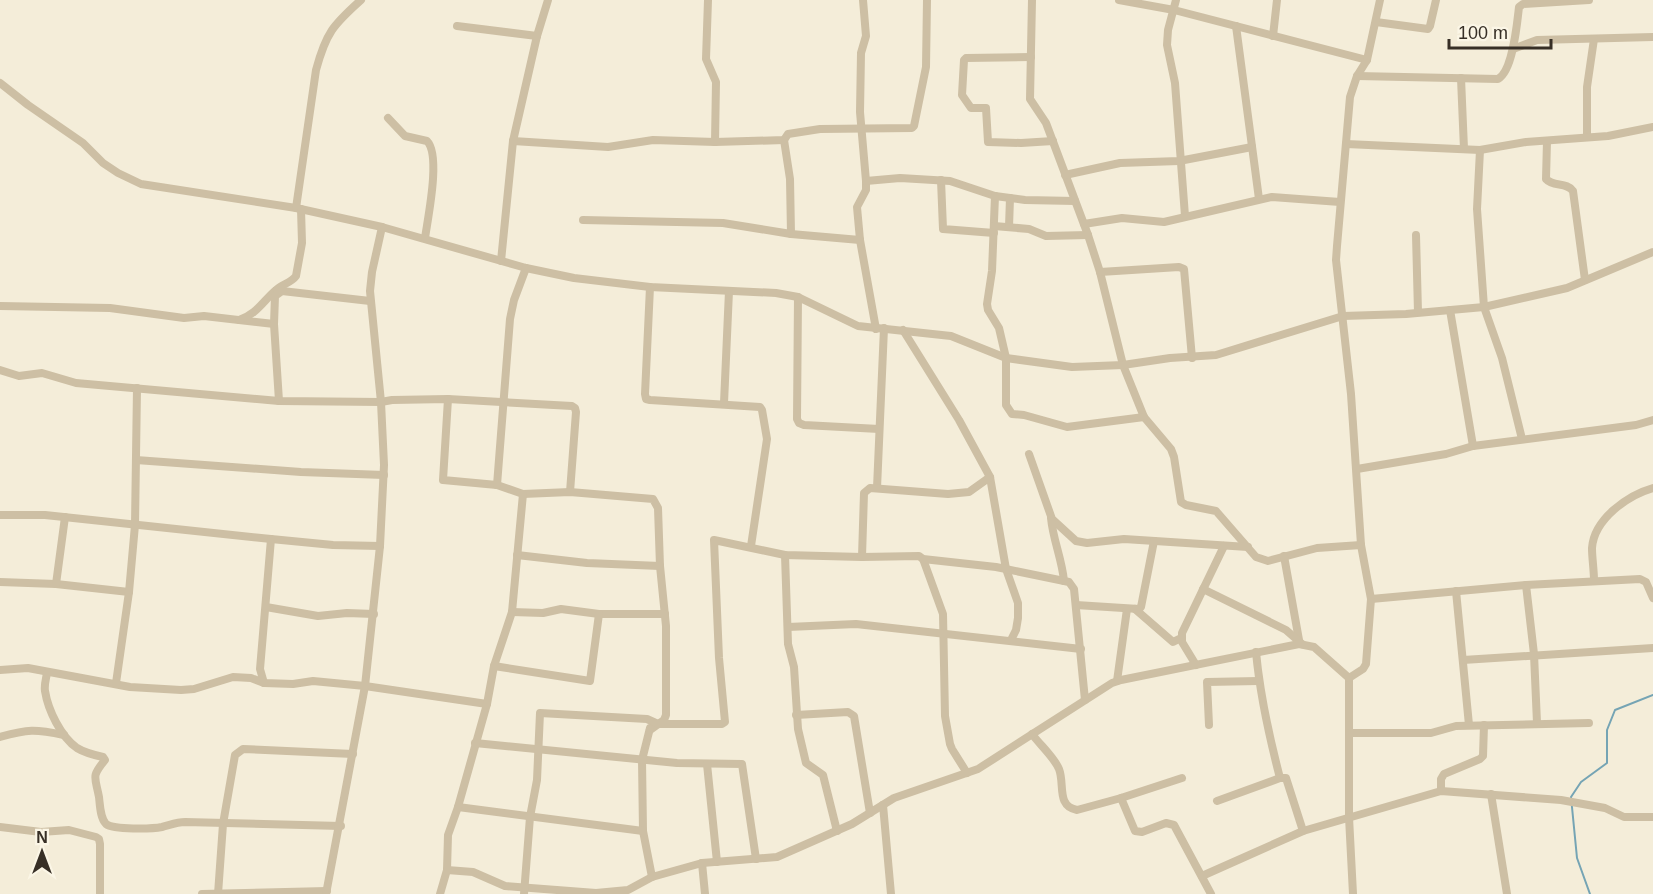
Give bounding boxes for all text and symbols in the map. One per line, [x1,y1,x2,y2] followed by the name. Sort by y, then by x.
[1449,12,1551,50] scale bar
[1458,23,1508,43] text: 100 m
[12,822,72,882] north arrow
[36,829,48,846] text: N

